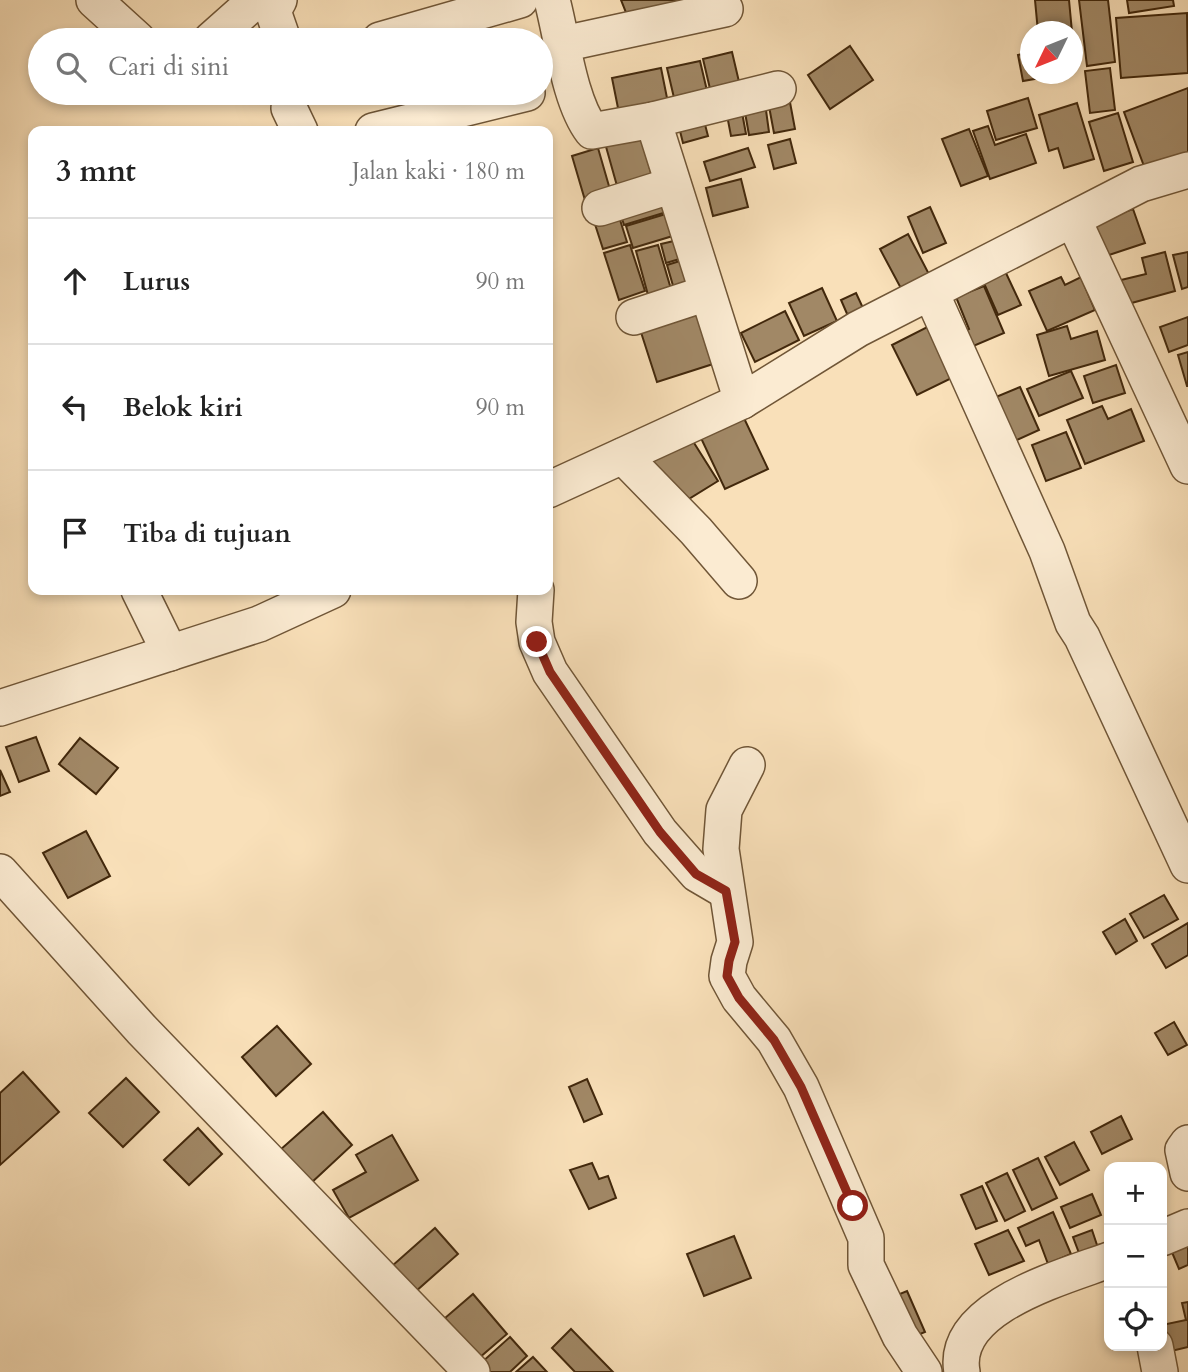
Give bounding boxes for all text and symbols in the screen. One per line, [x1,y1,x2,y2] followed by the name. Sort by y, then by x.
[1020,21,1083,84] north arrow
[28,28,553,105] search box
[52,48,90,86] icon: search
[108,49,229,84] text: Cari di sini
[56,151,136,192] text: 3 mnt
[352,156,525,187] text: Jalan kaki · 180 m
[56,262,94,300] icon: ahead
[123,264,190,299] text: Lurus
[476,266,525,297] text: 90 m
[56,388,94,426] icon: left
[123,390,243,425] text: Belok kiri
[476,392,525,423] text: 90 m
[56,514,94,552] icon: arrive
[123,516,291,551] text: Tiba di tujuan
[521,626,552,657] route end
[1104,1162,1167,1351] map controls
[1104,1162,1167,1225] button: +
[837,1190,868,1221] route start
[1104,1225,1167,1288] button: −
[1104,1288,1167,1351] button: locate

